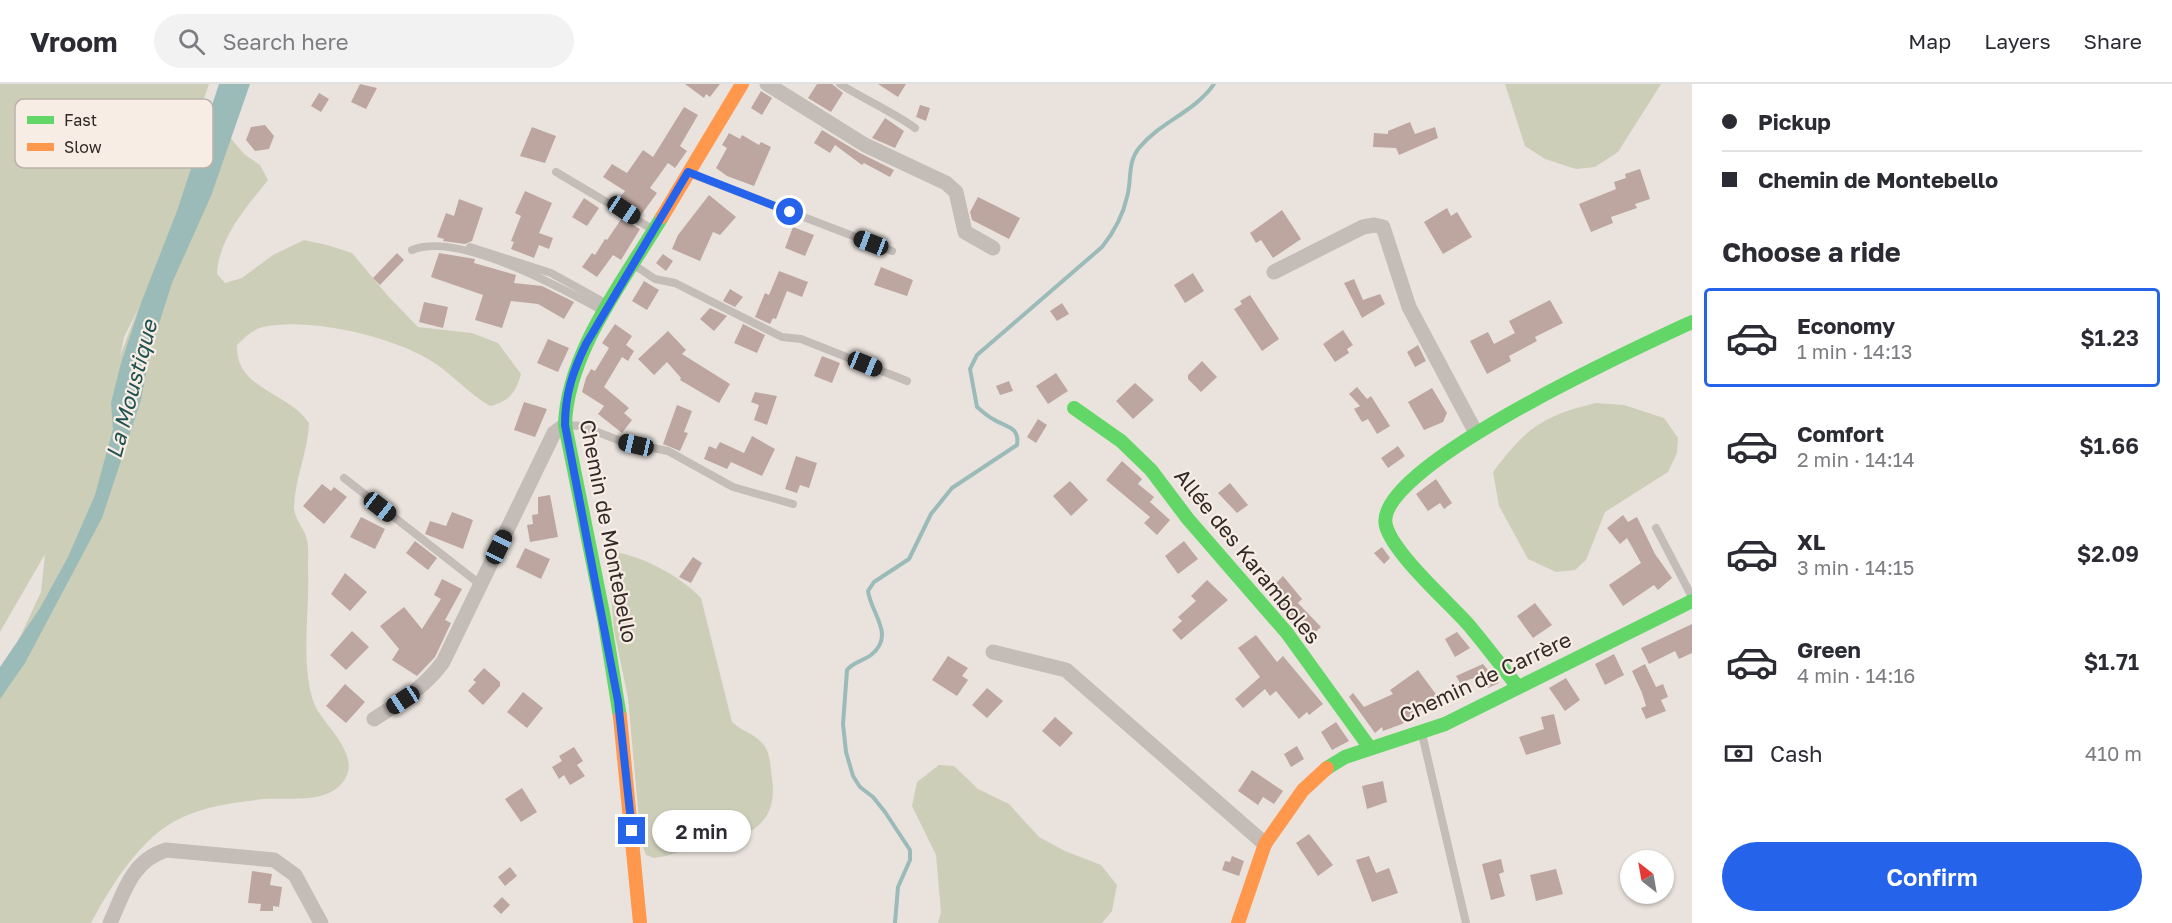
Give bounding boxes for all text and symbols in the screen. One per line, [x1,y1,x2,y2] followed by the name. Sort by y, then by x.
[154,14,574,68] search box
[30,25,118,58] text: Vroom
[175,25,208,58] icon: search
[223,28,349,55] text: Search here
[1908,28,1951,54] text: Map
[1984,28,2051,54] text: Layers
[2084,28,2142,54] text: Share
[15,99,213,168] legend
[1758,108,1831,135] text: Pickup
[64,110,97,130] text: Fast
[64,137,102,157] text: Slow
[1758,166,1998,193] text: Chemin de Montebello
[604,192,644,228] car
[776,198,803,225] route start
[851,228,891,258] car
[1722,236,1901,268] text: Choose a ride
[1725,311,1779,365] icon: car
[1797,312,1895,339] text: Economy
[100,315,163,461] water label: La Moustique
[2080,324,2139,351] text: $1.23
[1797,339,1912,363] text: 1 min · 14:13
[845,349,885,379] car
[575,417,643,645] street label: Chemin de Montebello
[1725,419,1779,473] icon: car
[1797,420,1884,447] text: Comfort
[616,432,656,458] car
[2079,432,2139,459] text: $1.66
[1797,447,1915,471] text: 2 min · 14:14
[1169,463,1327,649] street label: Allée des Karamboles
[360,489,400,525] car
[483,527,515,567] car
[1725,527,1779,581] icon: car
[1797,528,1825,555] text: XL
[2077,540,2139,567] text: $2.09
[1797,555,1914,579] text: 3 min · 14:15
[1395,626,1575,728] street label: Chemin de Carrère
[1725,635,1779,689] icon: car
[1797,636,1861,663] text: Green
[2084,648,2139,675] text: $1.71
[1797,663,1915,687] text: 4 min · 14:16
[383,683,423,717] car
[1722,737,1755,770] icon: cash
[1770,740,1823,767] text: Cash
[2085,741,2142,765] text: 410 m
[653,810,752,852] callout: 2 min
[618,817,645,844] route end
[676,819,728,843] text: 2 min
[1722,842,2142,911] button: Confirm
[1620,850,1674,904] north arrow
[1620,850,1674,904] map controls

